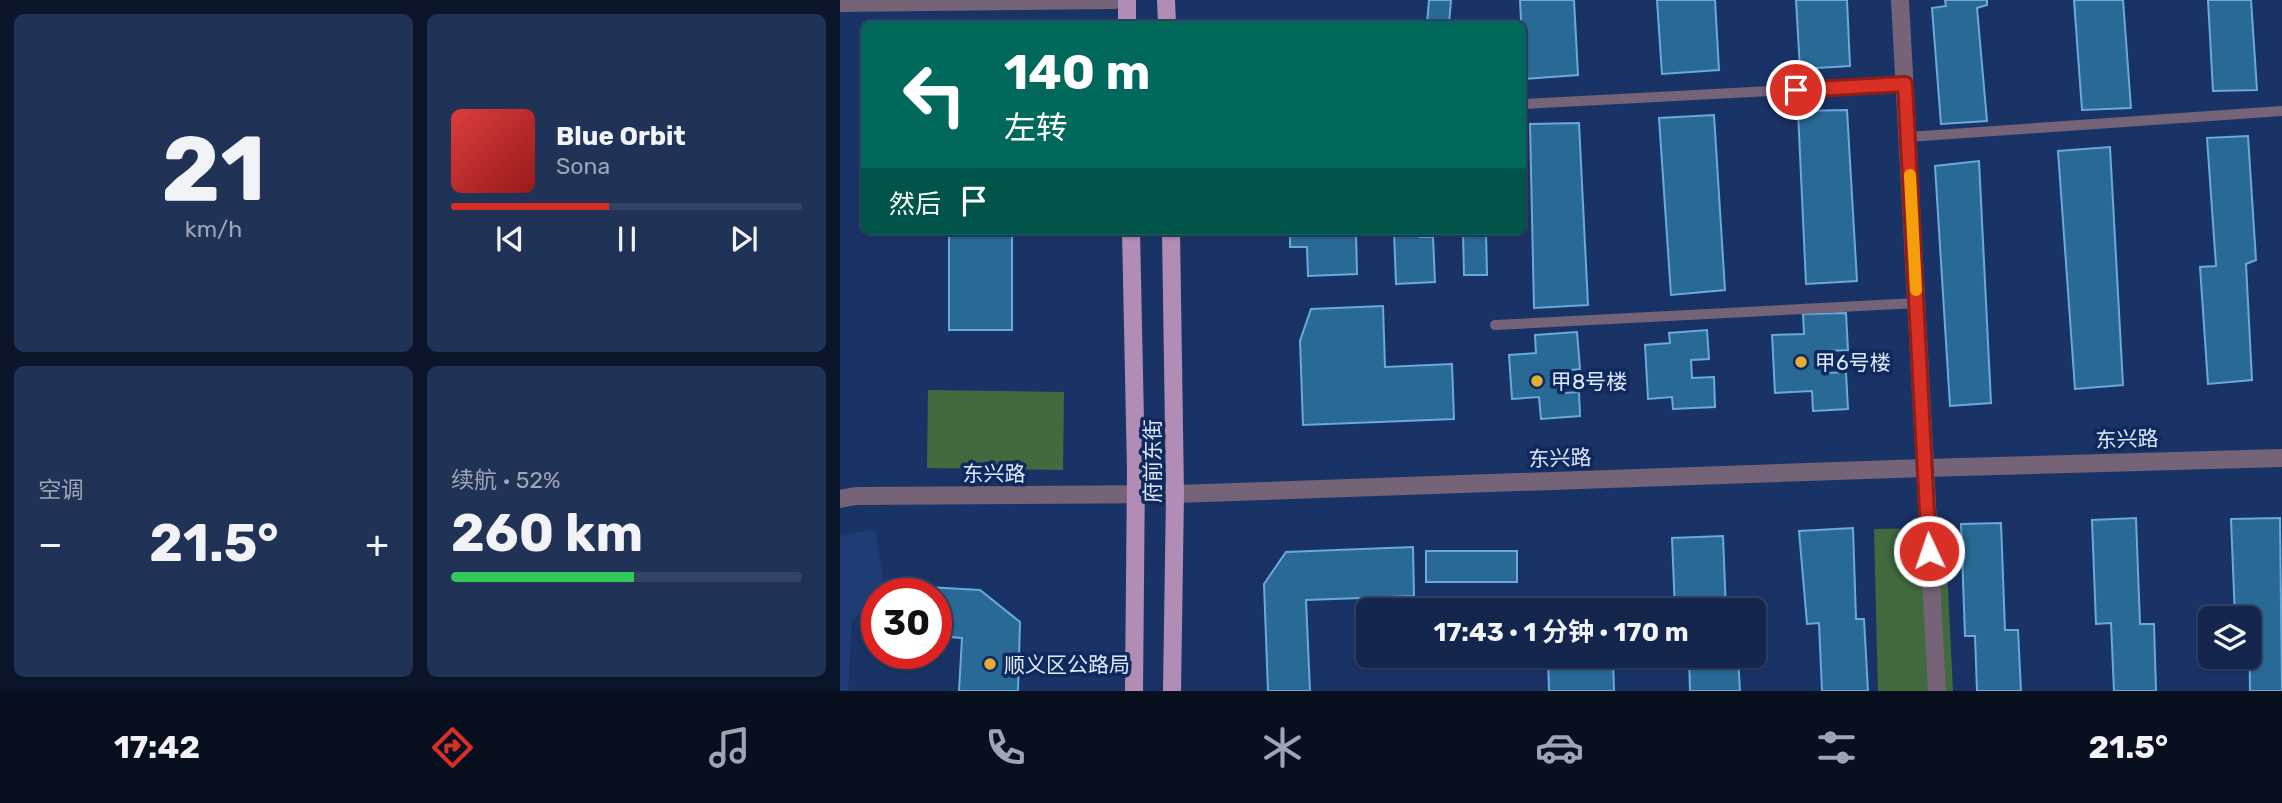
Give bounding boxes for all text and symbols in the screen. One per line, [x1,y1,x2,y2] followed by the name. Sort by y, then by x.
[1004,43,1150,101] text: 140 m
[889,49,980,140] icon: left
[1766,60,1826,120] pin
[1777,71,1815,109] icon: arrive
[1004,109,1068,147] text: 左转
[161,115,266,223] text: 21
[556,121,686,152] text: Blue Orbit
[556,152,610,180] text: Sona
[955,182,993,220] icon: arrive
[889,189,941,220] text: 然后
[185,215,242,243] text: km/h
[491,220,529,258] icon: previous
[608,220,646,258] icon: pause
[725,220,763,258] icon: next
[1815,350,1891,375] place label: 甲6号楼
[1793,354,1809,370] marker: 甲6号楼
[1551,369,1627,394] place label: 甲8号楼
[1529,373,1545,389] marker: 甲8号楼
[1140,419,1165,503] street label: 府前东街
[2095,425,2159,453] street label: 东兴路
[1528,444,1592,472] street label: 东兴路
[963,461,1026,486] street label: 东兴路
[451,466,561,494] text: 续航 · 52%
[38,476,84,504] text: 空调
[451,502,643,564] text: 260 km
[149,512,279,574] text: 21.5°
[1892,514,1966,588] position arrow
[38,521,63,567] text: −
[365,521,389,567] text: +
[861,578,952,669] speed limit sign: 30
[2198,606,2261,669] map controls
[2198,606,2261,669] button: layers
[1434,617,1688,648] text: 17:43 · 1 分钟 · 170 m
[1004,652,1130,677] place label: 顺义区公路局
[982,656,998,672] marker: 顺义区公路局
[428,723,477,772] icon: directions
[705,723,754,772] icon: music
[981,723,1030,772] icon: phone
[1258,723,1307,772] icon: climate
[1535,723,1584,772] icon: car
[1812,723,1861,772] icon: filters
[114,728,200,766] text: 17:42
[2088,728,2168,766] text: 21.5°

